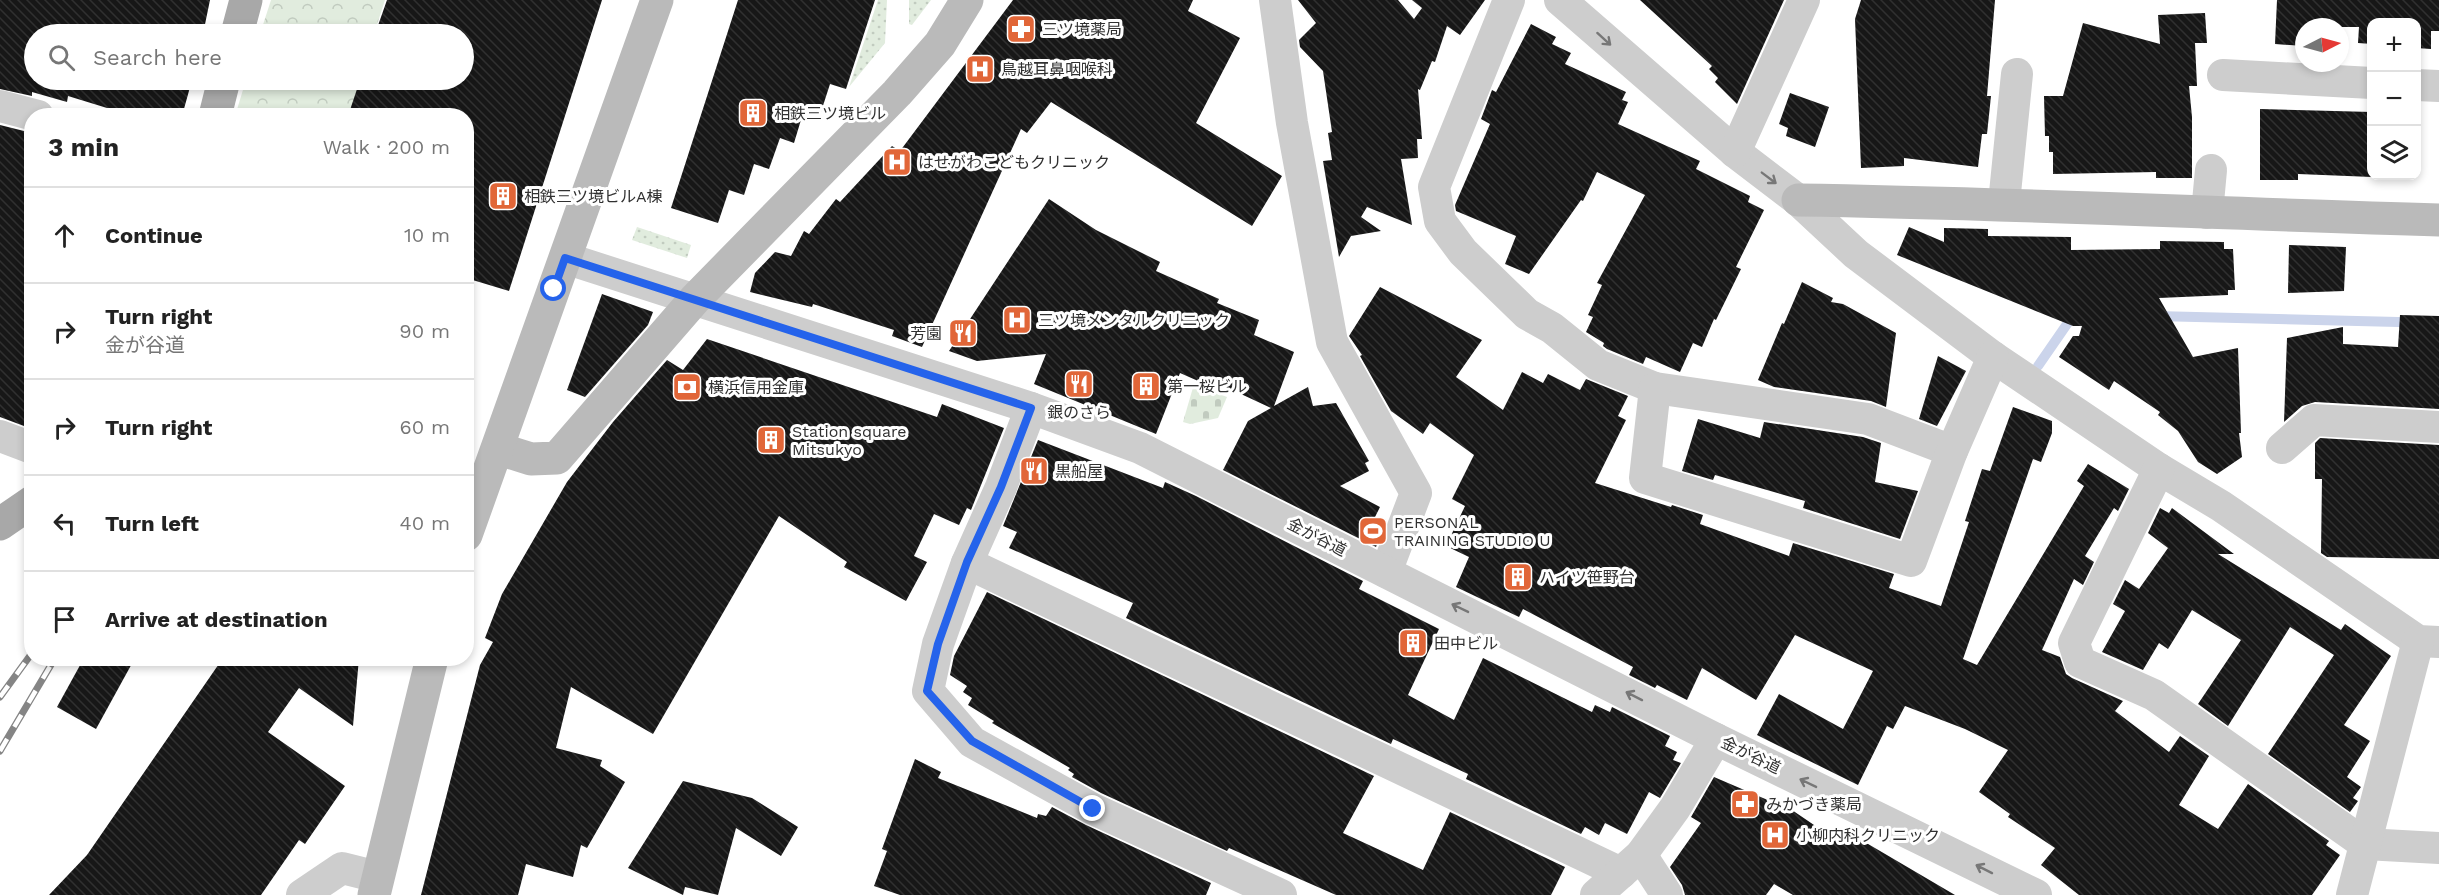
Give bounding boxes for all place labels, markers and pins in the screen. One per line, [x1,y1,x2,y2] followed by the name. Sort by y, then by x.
[1005,13,1037,45] pharmacy icon: 三ツ境薬局
[1042,20,1122,39] place label: 三ツ境薬局
[964,53,996,85] hospital icon: 鳥越耳鼻咽喉科
[1001,60,1113,79] place label: 鳥越耳鼻咽喉科
[737,97,769,129] building icon: 相鉄三ツ境ビル
[774,104,886,123] place label: 相鉄三ツ境ビル
[881,146,913,178] hospital icon: はせがわこどもクリニック
[918,153,1110,172] place label: はせがわこどもクリニック
[487,180,519,212] building icon: 相鉄三ツ境ビルA棟
[524,187,663,206] place label: 相鉄三ツ境ビルA棟
[1001,304,1033,336] hospital icon: 三ツ境メンタルクリニック
[1038,311,1230,330] place label: 三ツ境メンタルクリニック
[947,317,979,349] restaurant icon: 芳園
[910,324,942,343] place label: 芳園
[1063,368,1095,400] restaurant icon: 銀のさら
[1130,370,1162,402] building icon: 第一桜ビル
[671,371,703,403] bank icon: 横浜信用金庫
[1167,377,1247,396] place label: 第一桜ビル
[708,378,804,397] place label: 横浜信用金庫
[1047,403,1111,422] place label: 銀のさら
[792,422,907,459] place label: Station square Mitsukyo
[755,424,787,456] building icon: Station square Mitsukyo
[1018,455,1050,487] restaurant icon: 黒船屋
[1055,462,1103,481] place label: 黒船屋
[1394,513,1551,550] place label: PERSONAL TRAINING STUDIO U
[1357,515,1389,547] sports icon: PERSONAL TRAINING STUDIO U
[1502,561,1534,593] building icon: ハイツ笹野台
[1539,568,1635,587] place label: ハイツ笹野台
[1397,627,1429,659] building icon: 田中ビル
[1434,634,1498,653] place label: 田中ビル
[1729,788,1761,820] pharmacy icon: みかづき薬局
[1766,795,1862,814] place label: みかづき薬局
[1759,819,1791,851] hospital icon: 小柳内科クリニック
[1796,826,1940,845] place label: 小柳内科クリニック

